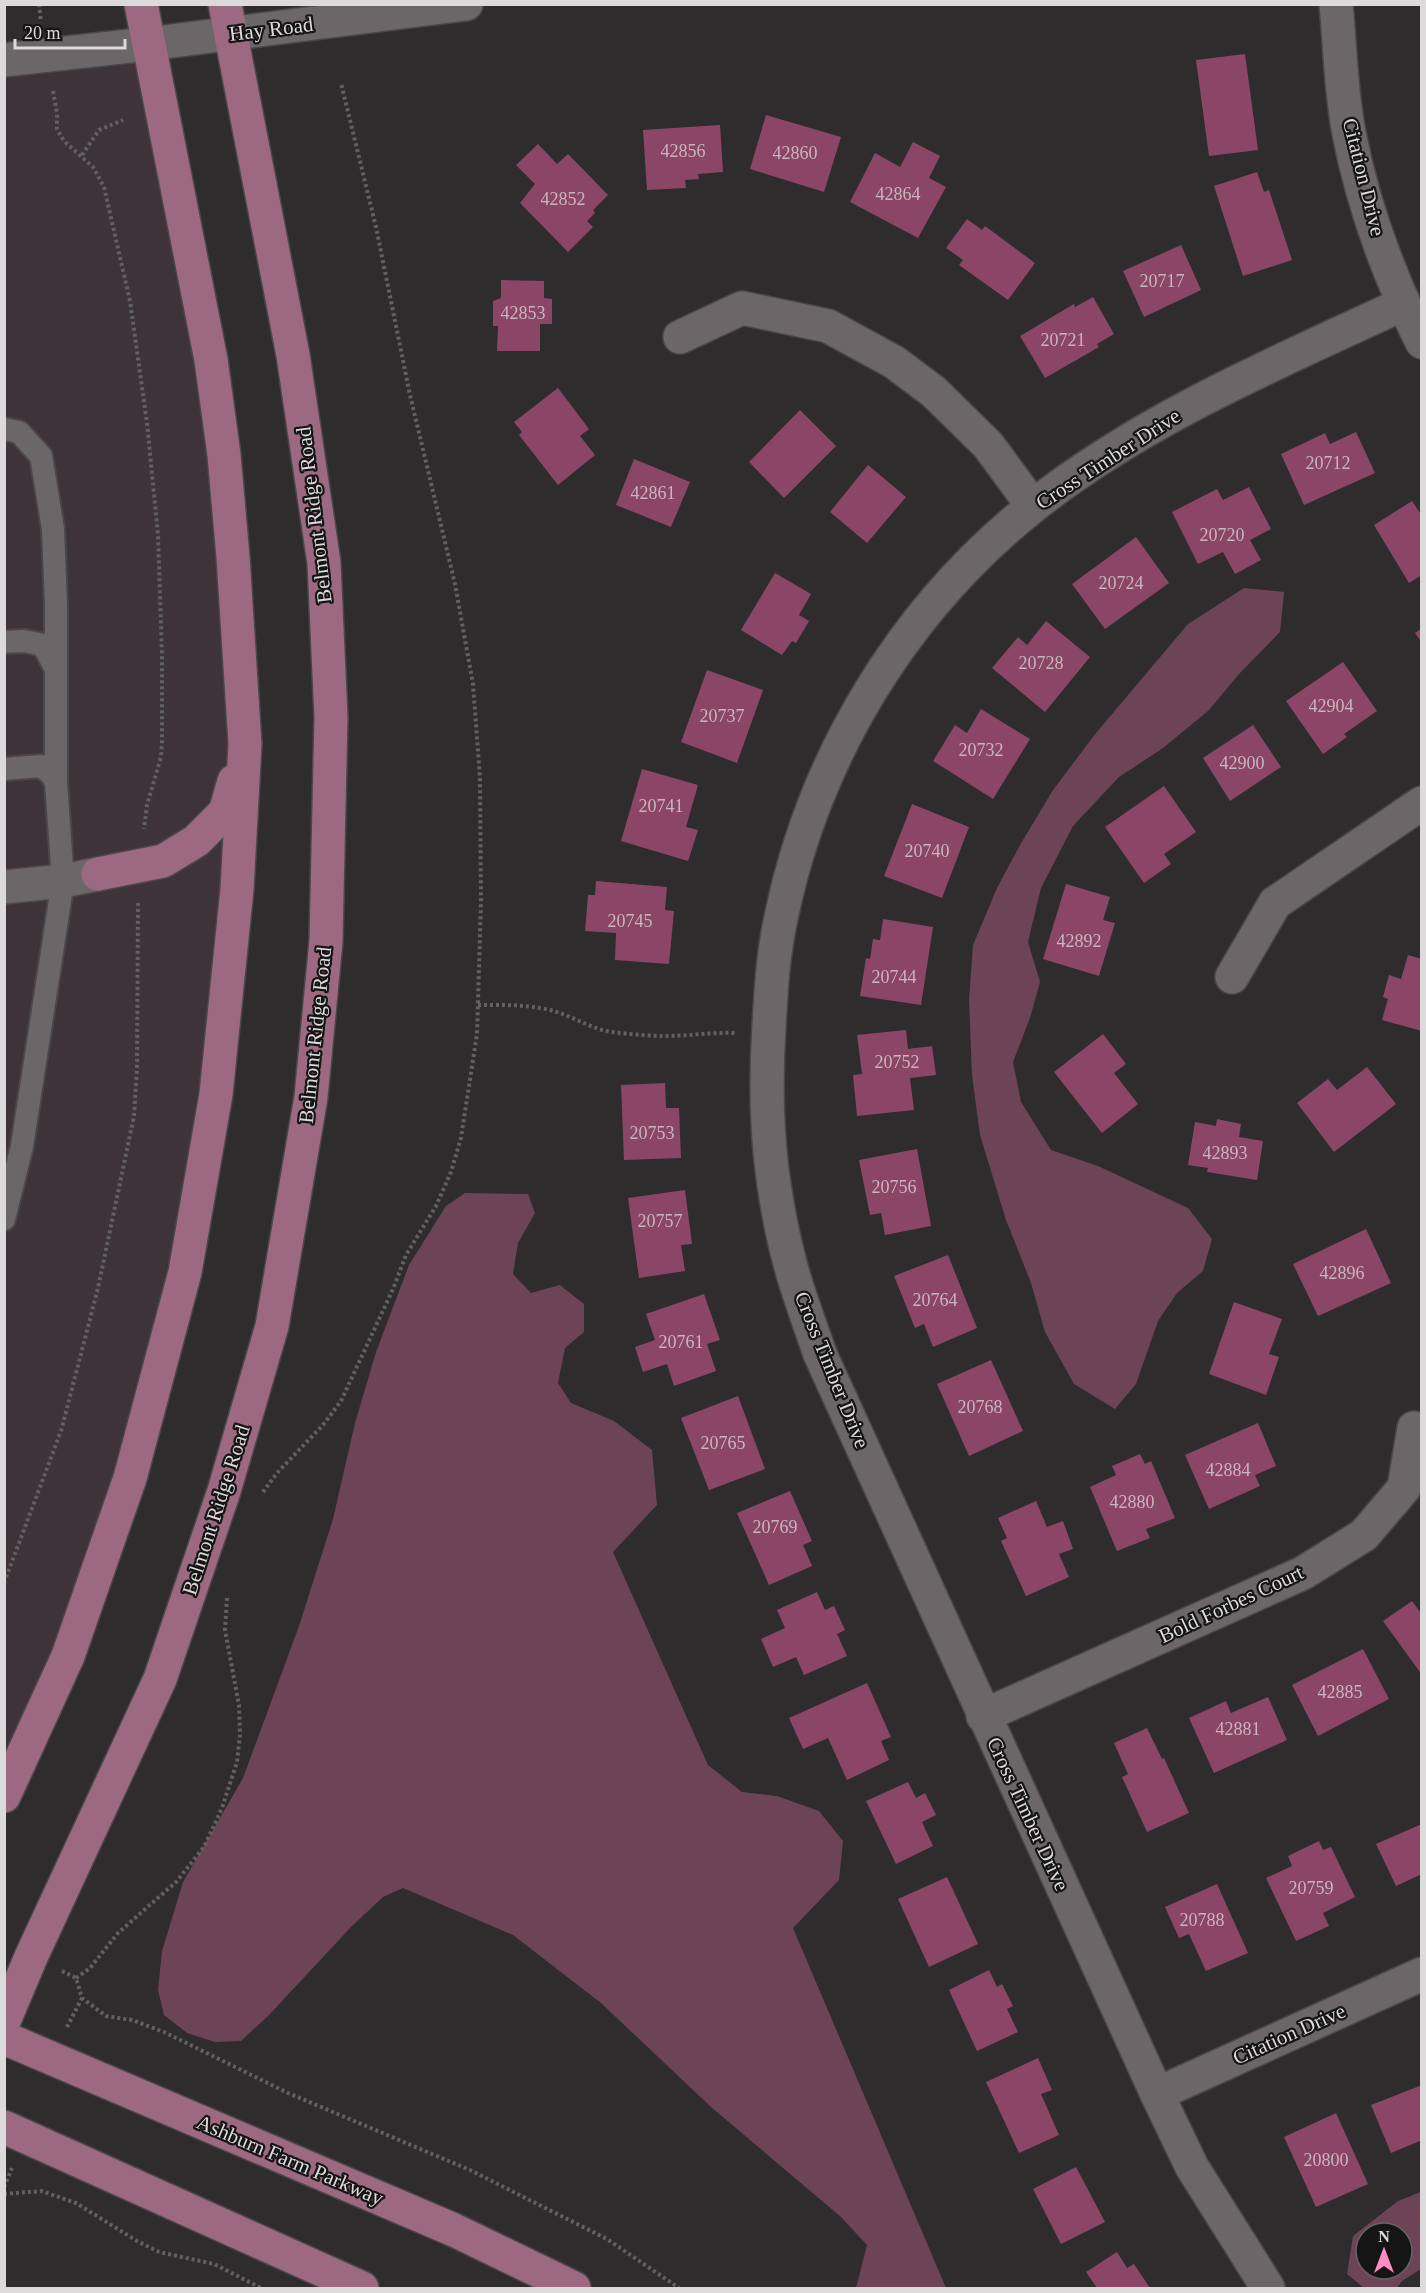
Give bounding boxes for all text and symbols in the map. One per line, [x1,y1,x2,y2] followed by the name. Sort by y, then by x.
[15,12,124,50] scale bar
[228,12,315,46] street label: Hay Road
[24,23,61,43] text: 20 m
[1338,116,1390,238] street label: Citation Drive
[661,141,706,161] house number: 42856
[773,143,818,163] house number: 42860
[876,184,921,204] house number: 42864
[541,189,586,209] house number: 42852
[1140,271,1185,291] house number: 20717
[501,303,546,323] house number: 42853
[1041,330,1086,350] house number: 20721
[1031,403,1185,515] street label: Cross Timber Drive
[291,425,337,604] street label: Belmont Ridge Road
[1306,453,1351,473] house number: 20712
[631,483,676,503] house number: 42861
[1200,525,1245,545] house number: 20720
[1099,573,1144,593] house number: 20724
[1019,653,1064,673] house number: 20728
[1309,696,1354,716] house number: 42904
[700,706,745,726] house number: 20737
[959,740,1004,760] house number: 20732
[1220,753,1265,773] house number: 42900
[639,796,684,816] house number: 20741
[905,841,950,861] house number: 20740
[608,911,653,931] house number: 20745
[1057,931,1102,951] house number: 42892
[294,945,336,1124] street label: Belmont Ridge Road
[872,967,917,987] house number: 20744
[875,1052,920,1072] house number: 20752
[630,1123,675,1143] house number: 20753
[1203,1143,1248,1163] house number: 42893
[872,1177,917,1197] house number: 20756
[638,1211,683,1231] house number: 20757
[1320,1263,1365,1283] house number: 42896
[790,1288,874,1452] street label: Cross Timber Drive
[913,1290,958,1310] house number: 20764
[659,1332,704,1352] house number: 20761
[958,1397,1003,1417] house number: 20768
[177,1421,255,1598] street label: Belmont Ridge Road
[701,1433,746,1453] house number: 20765
[1206,1460,1251,1480] house number: 42884
[1110,1492,1155,1512] house number: 42880
[753,1517,798,1537] house number: 20769
[1155,1560,1307,1648] street label: Bold Forbes Court
[1318,1682,1363,1702] house number: 42885
[1216,1719,1261,1739] house number: 42881
[982,1733,1074,1895] street label: Cross Timber Drive
[1289,1878,1334,1898] house number: 20759
[1180,1910,1225,1930] house number: 20788
[1229,1998,1349,2070] street label: Citation Drive
[193,2110,387,2210] street label: Ashburn Farm Parkway
[1304,2150,1349,2170] house number: 20800
[1354,2221,1414,2281] north arrow
[1378,2228,1390,2245] text: N

